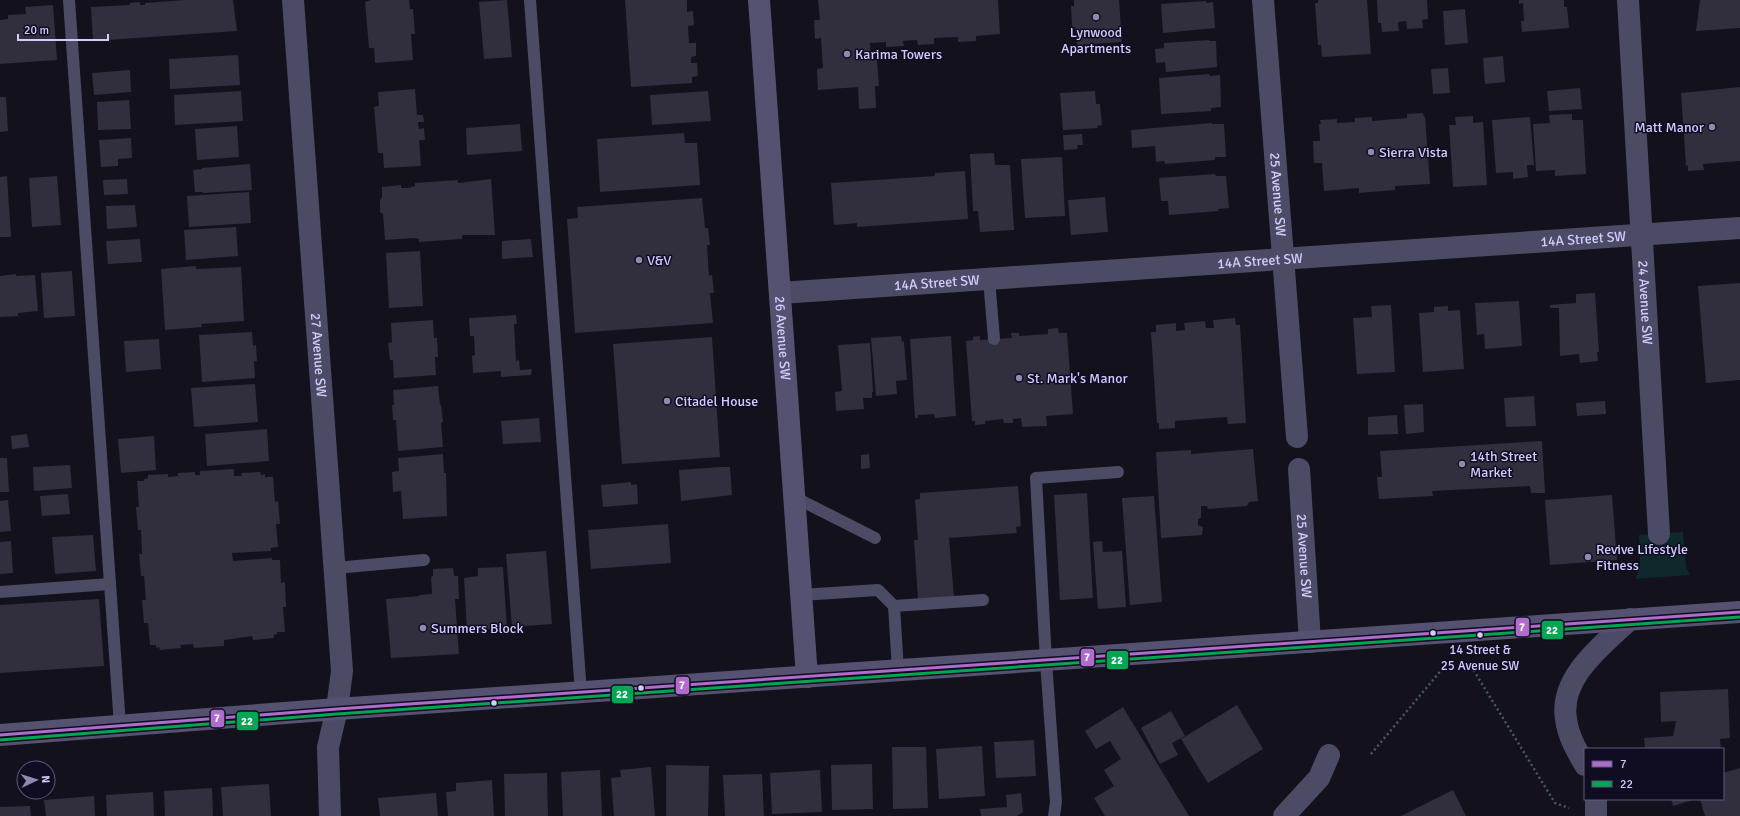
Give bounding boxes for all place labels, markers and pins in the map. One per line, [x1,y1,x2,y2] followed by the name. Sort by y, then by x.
[1091,12,1101,22] marker: Lynwood Apartments
[1061,24,1131,57] place label: Lynwood Apartments
[855,46,942,63] place label: Karima Towers
[842,49,852,59] marker: Karima Towers
[1634,119,1705,136] place label: Matt Manor
[1707,122,1717,132] marker: Matt Manor
[1379,144,1448,161] place label: Sierra Vista
[1366,147,1376,157] marker: Sierra Vista
[647,252,671,269] place label: V&V
[634,255,644,265] marker: V&V
[1027,370,1128,387] place label: St. Mark's Manor
[1014,373,1024,383] marker: St. Mark's Manor
[675,393,758,410] place label: Citadel House
[662,396,672,406] marker: Citadel House
[1470,448,1537,481] place label: 14th Street Market
[1457,459,1467,469] marker: 14th Street Market
[1596,541,1688,574] place label: Revive Lifestyle Fitness
[1583,552,1593,562] marker: Revive Lifestyle Fitness
[431,620,523,637] place label: Summers Block
[418,623,428,633] marker: Summers Block
[1428,628,1438,638] unlabelled marker
[1475,630,1485,640] marker: 14 Street & 25 Avenue SW
[1441,642,1519,674] place label: 14 Street & 25 Avenue SW
[636,683,646,693] unlabelled marker
[489,698,499,708] unlabelled marker

